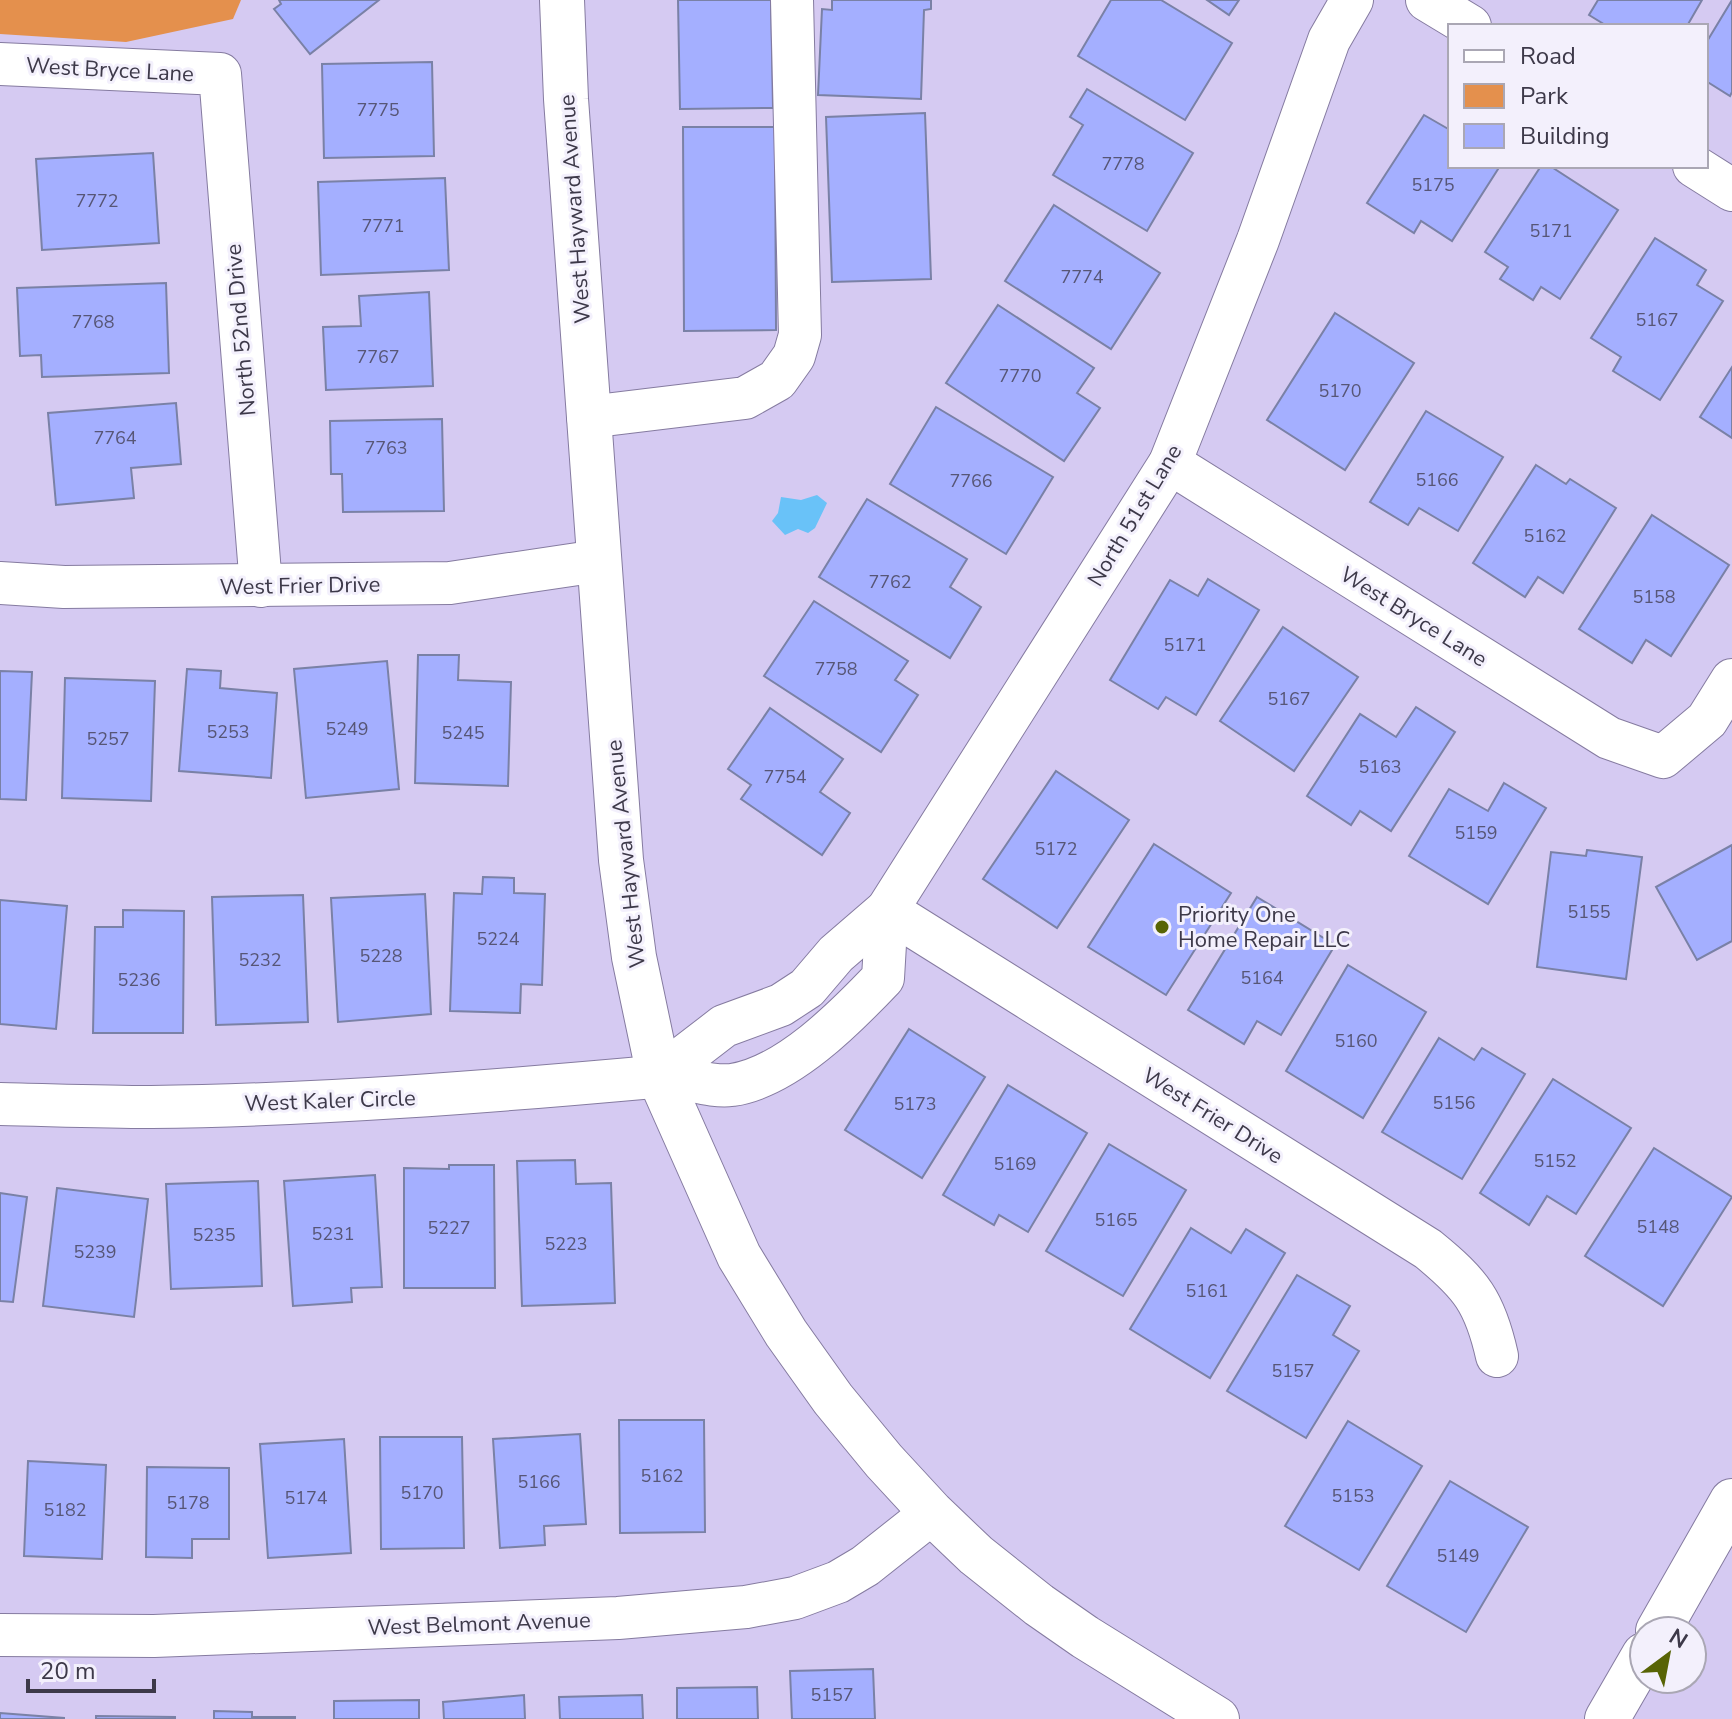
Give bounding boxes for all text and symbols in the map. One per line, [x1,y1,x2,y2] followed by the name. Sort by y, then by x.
[1448,24,1708,168] legend
[1520,40,1576,72] text: Road
[25,51,195,89] street label: West Bryce Lane
[1520,80,1569,112] text: Park
[552,93,598,324] street label: West Hayward Avenue
[356,98,400,122] house number: 7775
[1520,120,1610,152] text: Building
[1101,152,1145,176] house number: 7778
[1411,173,1455,197] house number: 5175
[75,189,119,213] house number: 7772
[361,214,405,238] house number: 7771
[1529,219,1573,243] house number: 5171
[219,243,263,417] street label: North 52nd Drive
[1060,265,1104,289] house number: 7774
[1635,308,1679,332] house number: 5167
[71,310,115,334] house number: 7768
[356,345,400,369] house number: 7767
[998,364,1042,388] house number: 7770
[1318,379,1362,403] house number: 5170
[93,426,137,450] house number: 7764
[364,436,408,460] house number: 7763
[1081,439,1189,592] street label: North 51st Lane
[1415,468,1459,492] house number: 5166
[949,469,993,493] house number: 7766
[1523,524,1567,548] house number: 5162
[1334,560,1493,674] street label: West Bryce Lane
[219,570,381,602] street label: West Frier Drive
[868,570,912,594] house number: 7762
[1632,585,1676,609] house number: 5158
[1163,633,1207,657] house number: 5171
[814,657,858,681] house number: 7758
[1267,687,1311,711] house number: 5167
[325,717,369,741] house number: 5249
[206,720,250,744] house number: 5253
[441,721,485,745] house number: 5245
[86,727,130,751] house number: 5257
[599,738,653,970] street label: West Hayward Avenue
[1358,755,1402,779] house number: 5163
[763,765,807,789] house number: 7754
[1454,821,1498,845] house number: 5159
[1034,837,1078,861] house number: 5172
[1178,900,1350,955] place label: Priority One Home Repair LLC
[1567,900,1611,924] house number: 5155
[1153,918,1171,936] marker: Priority One Home Repair LLC
[476,927,520,951] house number: 5224
[359,944,403,968] house number: 5228
[238,948,282,972] house number: 5232
[1240,966,1284,990] house number: 5164
[117,968,161,992] house number: 5236
[1334,1029,1378,1053] house number: 5160
[1136,1061,1289,1171] street label: West Frier Drive
[244,1083,416,1119] street label: West Kaler Circle
[1432,1091,1476,1115] house number: 5156
[893,1092,937,1116] house number: 5173
[1533,1149,1577,1173] house number: 5152
[993,1152,1037,1176] house number: 5169
[1094,1208,1138,1232] house number: 5165
[1636,1215,1680,1239] house number: 5148
[427,1216,471,1240] house number: 5227
[311,1222,355,1246] house number: 5231
[192,1223,236,1247] house number: 5235
[544,1232,588,1256] house number: 5223
[73,1240,117,1264] house number: 5239
[1185,1279,1229,1303] house number: 5161
[1271,1359,1315,1383] house number: 5157
[640,1464,684,1488] house number: 5162
[517,1470,561,1494] house number: 5166
[400,1481,444,1505] house number: 5170
[1331,1484,1375,1508] house number: 5153
[284,1486,328,1510] house number: 5174
[166,1491,210,1515] house number: 5178
[43,1498,87,1522] house number: 5182
[1436,1544,1480,1568] house number: 5149
[367,1605,591,1643] street label: West Belmont Avenue
[1628,1615,1708,1695] north arrow
[1663,1622,1693,1656] text: N
[28,1643,154,1693] scale bar
[40,1655,96,1687] text: 20 m
[810,1683,854,1707] house number: 5157

